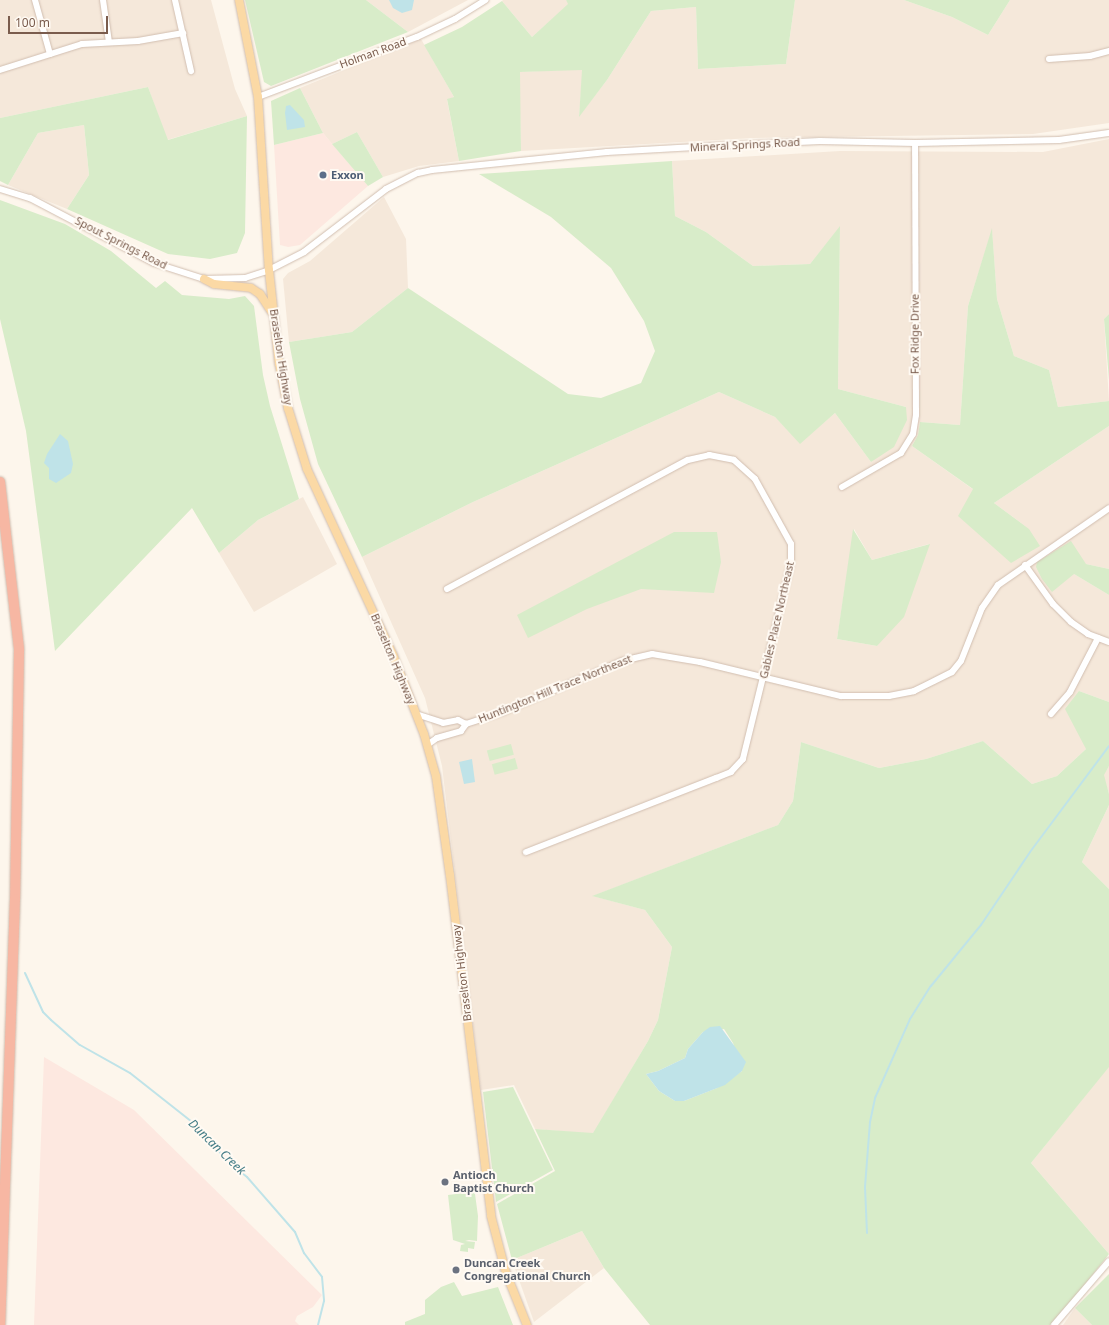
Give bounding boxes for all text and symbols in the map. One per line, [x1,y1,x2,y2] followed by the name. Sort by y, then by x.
[10,8,110,34] scale bar
[15,14,50,31] text: 100 m
[338,35,408,71] street label: Holman Road
[690,136,800,154] street label: Mineral Springs Road
[331,168,364,182] place label: Exxon
[318,170,328,180] marker: Exxon
[73,214,169,272] street label: Spout Springs Road
[908,294,922,374] street label: Fox Ridge Drive
[267,308,295,406] street label: Braselton Highway
[757,560,797,680] street label: Gables Place Northeast
[368,612,418,706] street label: Braselton Highway
[476,652,634,726] street label: Huntington Hill Trace Northeast
[450,924,474,1022] street label: Braselton Highway
[185,1116,249,1178] water label: Duncan Creek
[453,1169,534,1195] place label: Antioch Baptist Church
[440,1177,450,1187] marker: Antioch Baptist Church
[464,1257,591,1283] place label: Duncan Creek Congregational Church
[451,1265,461,1275] marker: Duncan Creek Congregational Church

